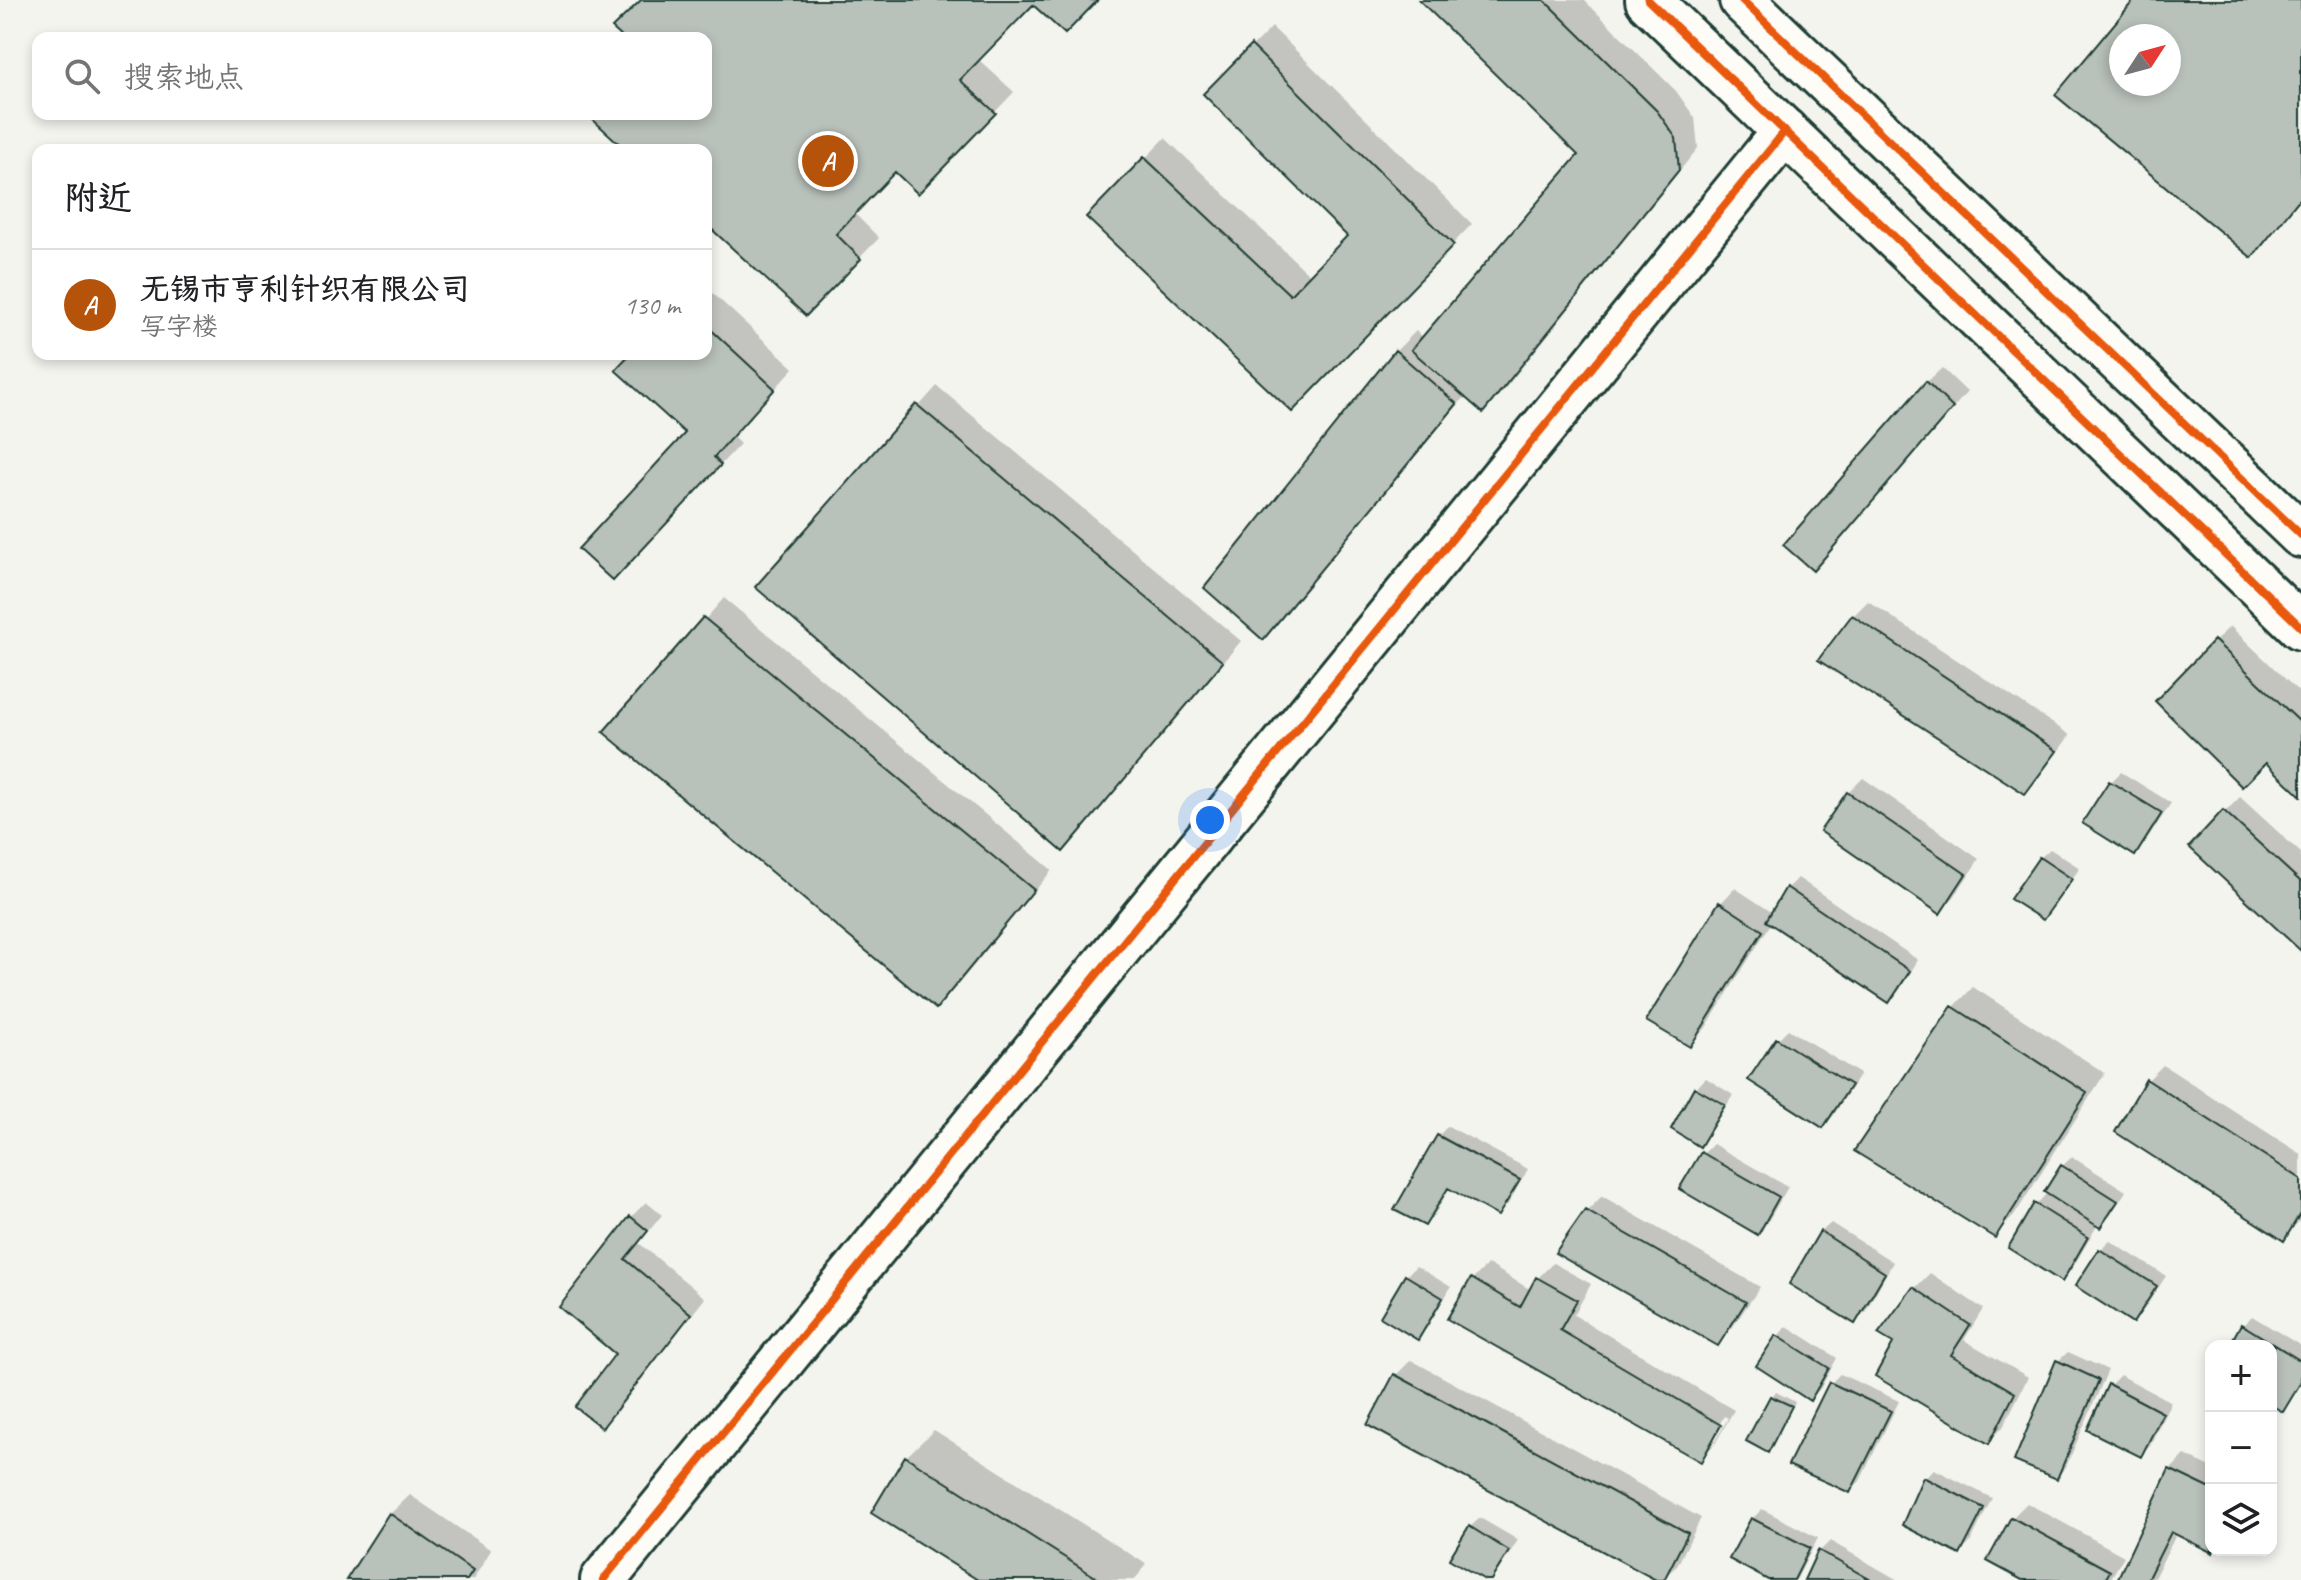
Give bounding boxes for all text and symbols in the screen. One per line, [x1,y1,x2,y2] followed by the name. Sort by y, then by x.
[2109,24,2181,96] north arrow
[32,32,712,120] search box
[60,54,104,98] icon: search
[124,58,244,96] text: 搜索地点
[802,131,854,191] pin: A
[64,176,132,219] text: 附近
[140,270,470,308] text: 无锡市亨利针织有限公司
[83,289,97,322] text: A
[624,289,680,322] text: 130 m
[140,310,218,343] text: 写字楼
[1190,800,1230,840] your location
[2205,1340,2277,1556] map controls
[2205,1340,2277,1412] button: +
[2205,1412,2277,1484] button: −
[2205,1484,2277,1556] button: layers

